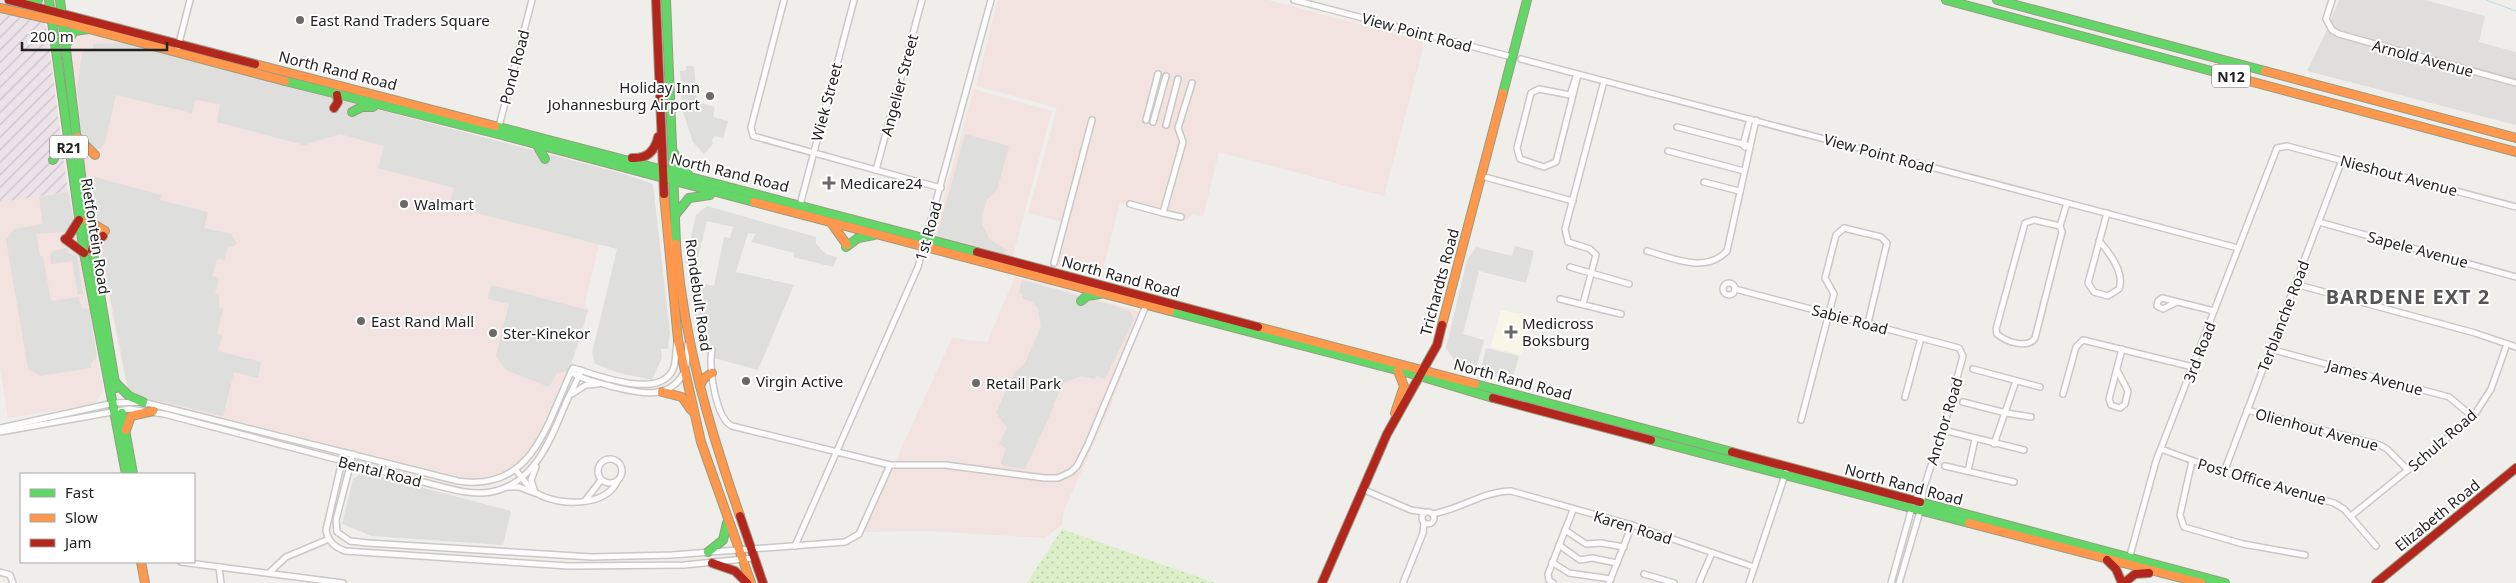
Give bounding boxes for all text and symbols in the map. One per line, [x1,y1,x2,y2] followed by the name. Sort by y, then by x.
[1360,8,1474,56] street label: View Point Road
[310,10,490,30] place label: East Rand Traders Square
[294,14,306,26] marker: East Rand Traders Square
[22,20,168,52] scale bar
[30,26,74,46] text: 200 m
[494,27,534,107] street label: Pond Road
[876,31,922,138] street label: Angelier Street
[2370,35,2476,81] street label: Arnold Avenue
[277,46,399,94] street label: North Rand Road
[806,60,846,143] street label: Wiek Street
[2212,64,2250,88] road number: N12
[546,77,701,114] place label: Holiday Inn Johannesburg Airport
[704,90,716,102] marker: Holiday Inn Johannesburg Airport
[1822,129,1936,177] street label: View Point Road
[50,136,88,158] road number: R21
[669,148,791,196] street label: North Rand Road
[2338,150,2460,200] street label: Nieshout Avenue
[840,173,923,193] place label: Medicare24
[77,176,115,296] street label: Rietfontein Road
[822,176,836,190] marker: Medicare24
[414,194,475,214] place label: Walmart
[398,198,410,210] marker: Walmart
[910,199,946,263] street label: 1st Road
[1415,226,1463,338] street label: Trichardts Road
[2366,226,2470,272] street label: Sapele Avenue
[681,238,717,352] street label: Rondebult Road
[1060,251,1182,301] street label: North Rand Road
[2253,258,2313,374] street label: Terblanche Road
[2326,283,2490,310] district label: BARDENE EXT 2
[1810,299,1890,339] street label: Sabie Road
[371,311,474,331] place label: East Rand Mall
[1522,313,1594,350] place label: Medicross Boksburg
[355,315,367,327] marker: East Rand Mall
[2178,319,2220,385] street label: 3rd Road
[503,323,590,343] place label: Ster-Kinekor
[1504,325,1518,339] marker: Medicross Boksburg
[487,327,499,339] marker: Ster-Kinekor
[1452,354,1574,404] street label: North Rand Road
[2323,354,2425,399] street label: James Avenue
[756,371,843,391] place label: Virgin Active
[986,373,1061,393] place label: Retail Park
[740,375,752,387] marker: Virgin Active
[1921,375,1967,467] street label: Anchor Road
[970,377,982,389] marker: Retail Park
[2253,403,2381,455] street label: Olienhout Avenue
[2403,405,2481,475] street label: Schulz Road
[336,451,424,491] street label: Bental Road
[2195,453,2329,509] street label: Post Office Avenue
[1843,459,1965,509] street label: North Rand Road
[20,473,195,563] legend
[2390,475,2484,555] street label: Elizabeth Road
[65,482,94,502] text: Fast
[1591,506,1675,548] street label: Karen Road
[65,507,98,527] text: Slow
[63,532,92,552] text: Jam

